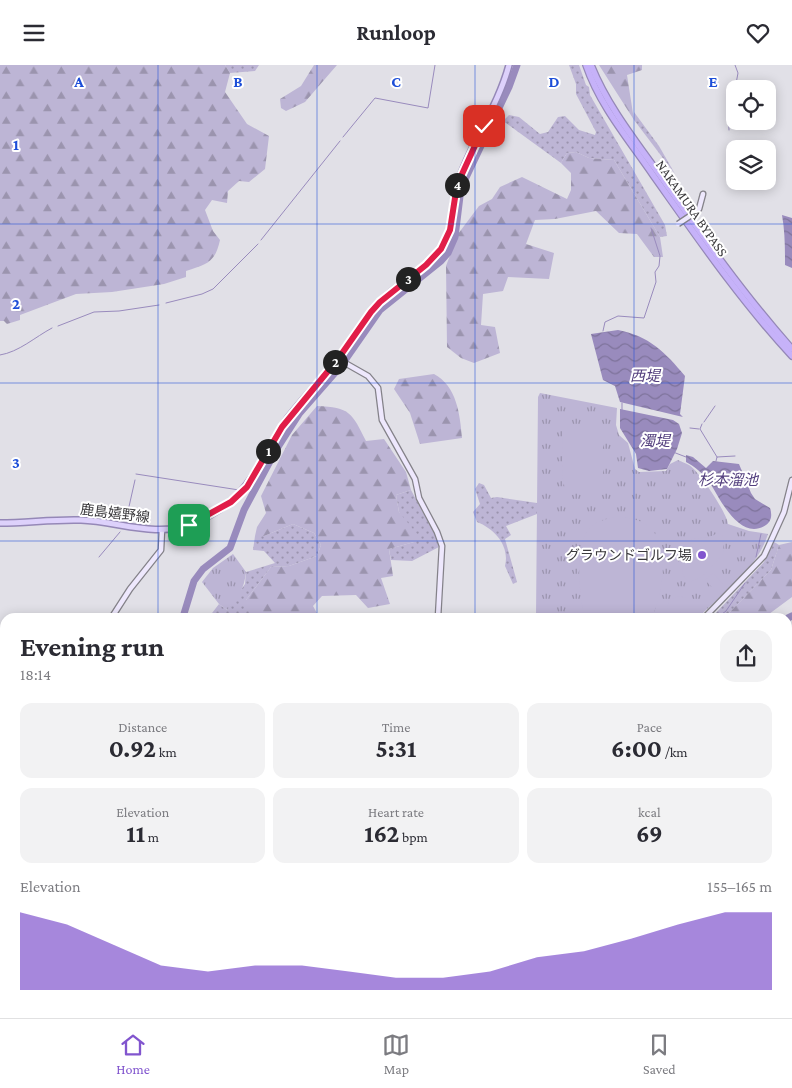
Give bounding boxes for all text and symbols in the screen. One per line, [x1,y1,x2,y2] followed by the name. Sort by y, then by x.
[20,19,48,47] icon: menu
[744,19,772,47] icon: heart
[356,20,436,45] text: Runloop
[73,73,84,90] text: A
[233,73,243,90] text: B
[391,73,401,90] text: C
[548,73,560,90] text: D
[708,73,718,90] text: E
[726,80,776,190] map controls
[726,80,776,130] button: locate
[463,105,505,147] pin
[470,112,498,140] icon: check
[13,136,19,153] text: 1
[726,140,776,190] button: layers
[653,157,731,260] street label: NAKAMURA BYPASS
[444,173,470,197] pin: 4
[454,177,461,193] text: 4
[396,267,420,291] pin: 3
[405,271,412,287] text: 3
[12,295,20,312] text: 2
[322,349,348,375] pin: 2
[332,354,339,370] text: 2
[630,368,662,384] water label: 西堤
[640,433,672,449] water label: 濁堤
[256,439,280,463] pin: 1
[266,443,271,459] text: 1
[12,454,20,471] text: 3
[698,472,760,488] water label: 杉本溜池
[79,501,151,525] street label: 鹿島嬉野線
[168,504,210,546] pin
[175,511,203,539] icon: arrive
[566,547,692,563] place label: グラウンドゴルフ場
[696,549,708,561] marker: グラウンドゴルフ場
[720,630,772,682] button: share
[20,631,164,662] text: Evening run
[20,666,51,683] text: 18:14
[118,719,167,735] text: Distance
[382,719,410,735] text: Time
[637,719,662,735] text: Pace
[109,735,156,762] text: 0.92
[376,735,416,762] text: 5:31
[611,735,662,762] text: 6:00
[156,744,177,760] text: km
[662,744,688,760] text: /km
[116,804,169,820] text: Elevation
[368,804,424,820] text: Heart rate
[638,804,661,820] text: kcal
[126,820,145,847] text: 11
[364,820,399,847] text: 162
[636,820,663,847] text: 69
[145,829,159,845] text: m
[399,829,428,845] text: bpm
[20,878,81,895] text: Elevation
[707,878,772,895] text: 155–165 m
[116,1031,150,1077] tab: Home
[382,1031,410,1077] tab: Map
[643,1031,676,1077] tab: Saved

